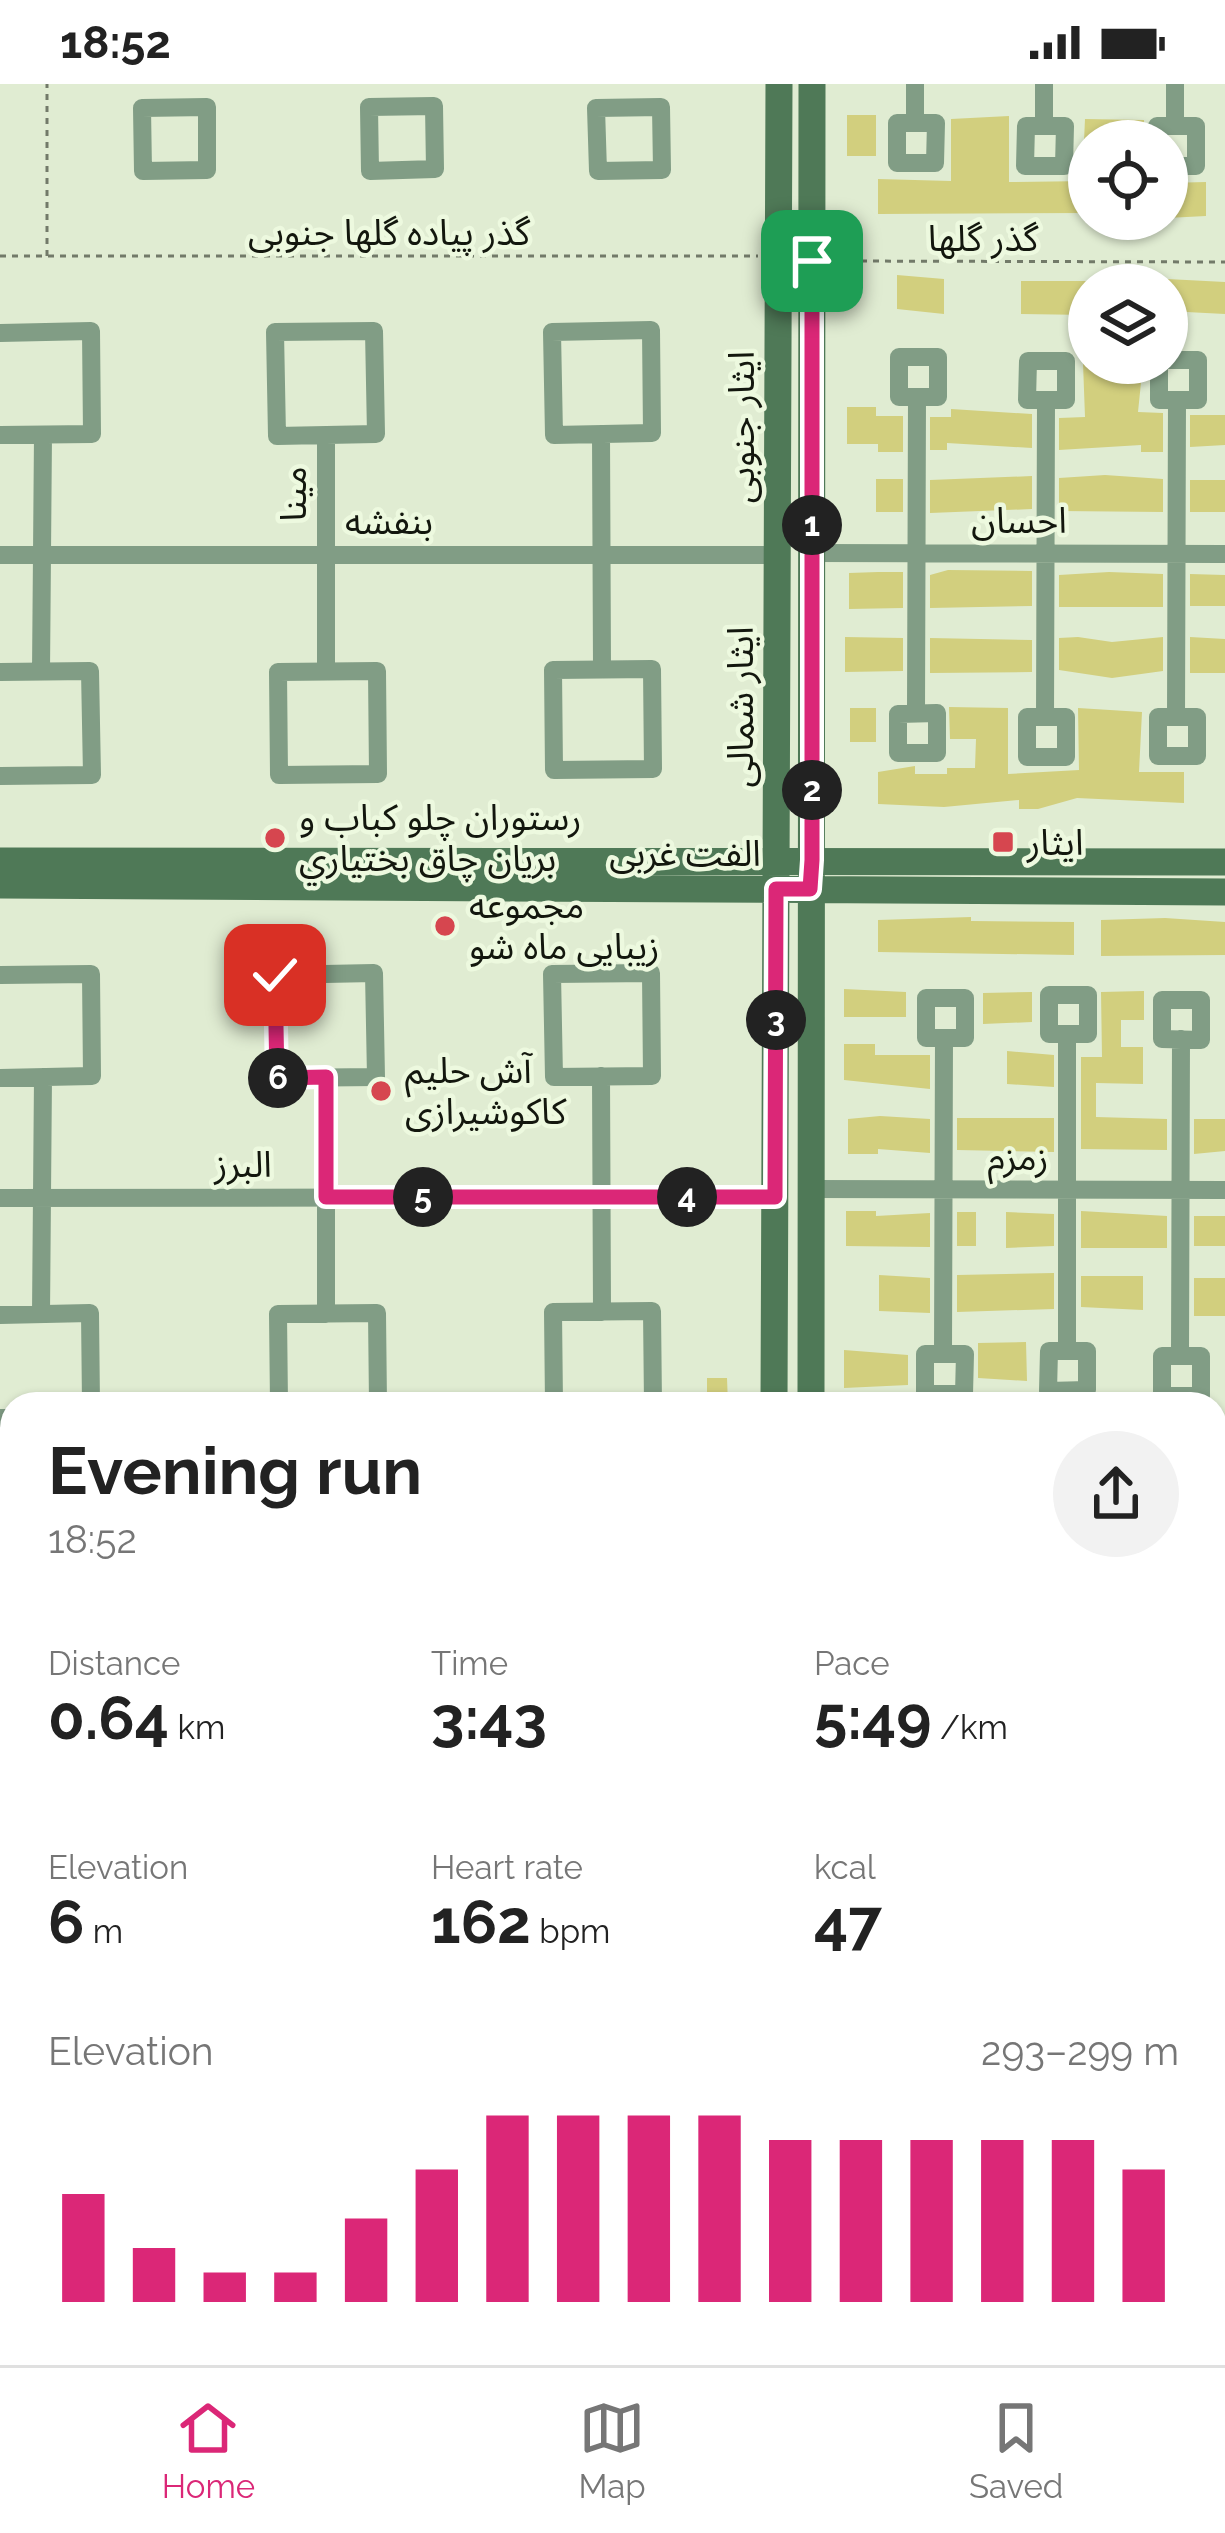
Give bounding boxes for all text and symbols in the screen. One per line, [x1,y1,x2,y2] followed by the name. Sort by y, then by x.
[60,16,171,69] text: 18:52
[1068,120,1188,384] map controls
[1068,120,1188,240] button: locate
[761,210,863,312] pin
[248,211,531,256] street label: گذر پیاده گلها جنوبی
[928,217,1040,260] street label: گذر گلها
[779,228,845,294] icon: arrive
[1068,264,1188,384] button: layers
[720,351,763,503] street label: ایثار جنوبی
[272,466,314,522] street label: مینا
[782,495,842,555] pin: 1
[971,499,1067,541] street label: احسان
[345,500,433,542] street label: بنفشه
[804,505,820,544] text: 1
[719,627,762,788] street label: ایثار شمالی
[782,760,842,820] pin: 2
[803,770,821,809] text: 2
[299,796,581,886] place label: رستوران چلو كباب و بريان چاق بختياري
[1026,821,1083,864] place label: ایثار
[262,825,288,851] marker: رستوران چلو كباب و بريان چاق بختياري
[990,829,1016,855] marker: ایثار
[609,832,761,875] street label: الفت غربی
[469,884,660,968] place label: مجموعه زیبایی ماه شو
[432,913,458,939] marker: مجموعه زیبایی ماه شو
[224,924,326,1026] pin
[242,942,308,1008] icon: check
[746,990,806,1050] pin: 3
[767,1000,785,1039] text: 3
[248,1048,308,1108] pin: 6
[405,1049,567,1133] place label: آش حلیم کاکوشیرازی
[268,1058,288,1097] text: 6
[368,1078,394,1104] marker: آش حلیم کاکوشیرازی
[988,1136,1048,1185] street label: زمزم
[213,1143,272,1186] street label: البرز
[393,1167,453,1227] pin: 5
[657,1167,717,1227] pin: 4
[414,1177,432,1216] text: 5
[678,1177,696,1216] text: 4
[1053,1431,1179,1557] button: share
[48,1432,422,1509] text: Evening run
[48,1516,137,1562] text: 18:52
[48,1644,180,1683] text: Distance
[431,1644,508,1683] text: Time
[814,1644,890,1683] text: Pace
[48,1683,169,1753] text: 0.64
[431,1683,547,1753] text: 3:43
[814,1683,932,1753] text: 5:49
[169,1708,225,1747] text: km
[932,1708,1008,1747] text: /km
[48,1848,188,1887] text: Elevation
[431,1848,583,1887] text: Heart rate
[814,1848,876,1887] text: kcal
[48,1887,84,1957] text: 6
[431,1887,531,1957] text: 162
[814,1887,882,1957] text: 47
[84,1912,123,1951] text: m
[531,1912,610,1951] text: bpm
[48,2028,214,2074] text: Elevation
[981,2028,1179,2074] text: 293–299 m
[162,2395,255,2506] tab: Home
[578,2395,646,2506] tab: Map
[969,2395,1063,2506] tab: Saved

